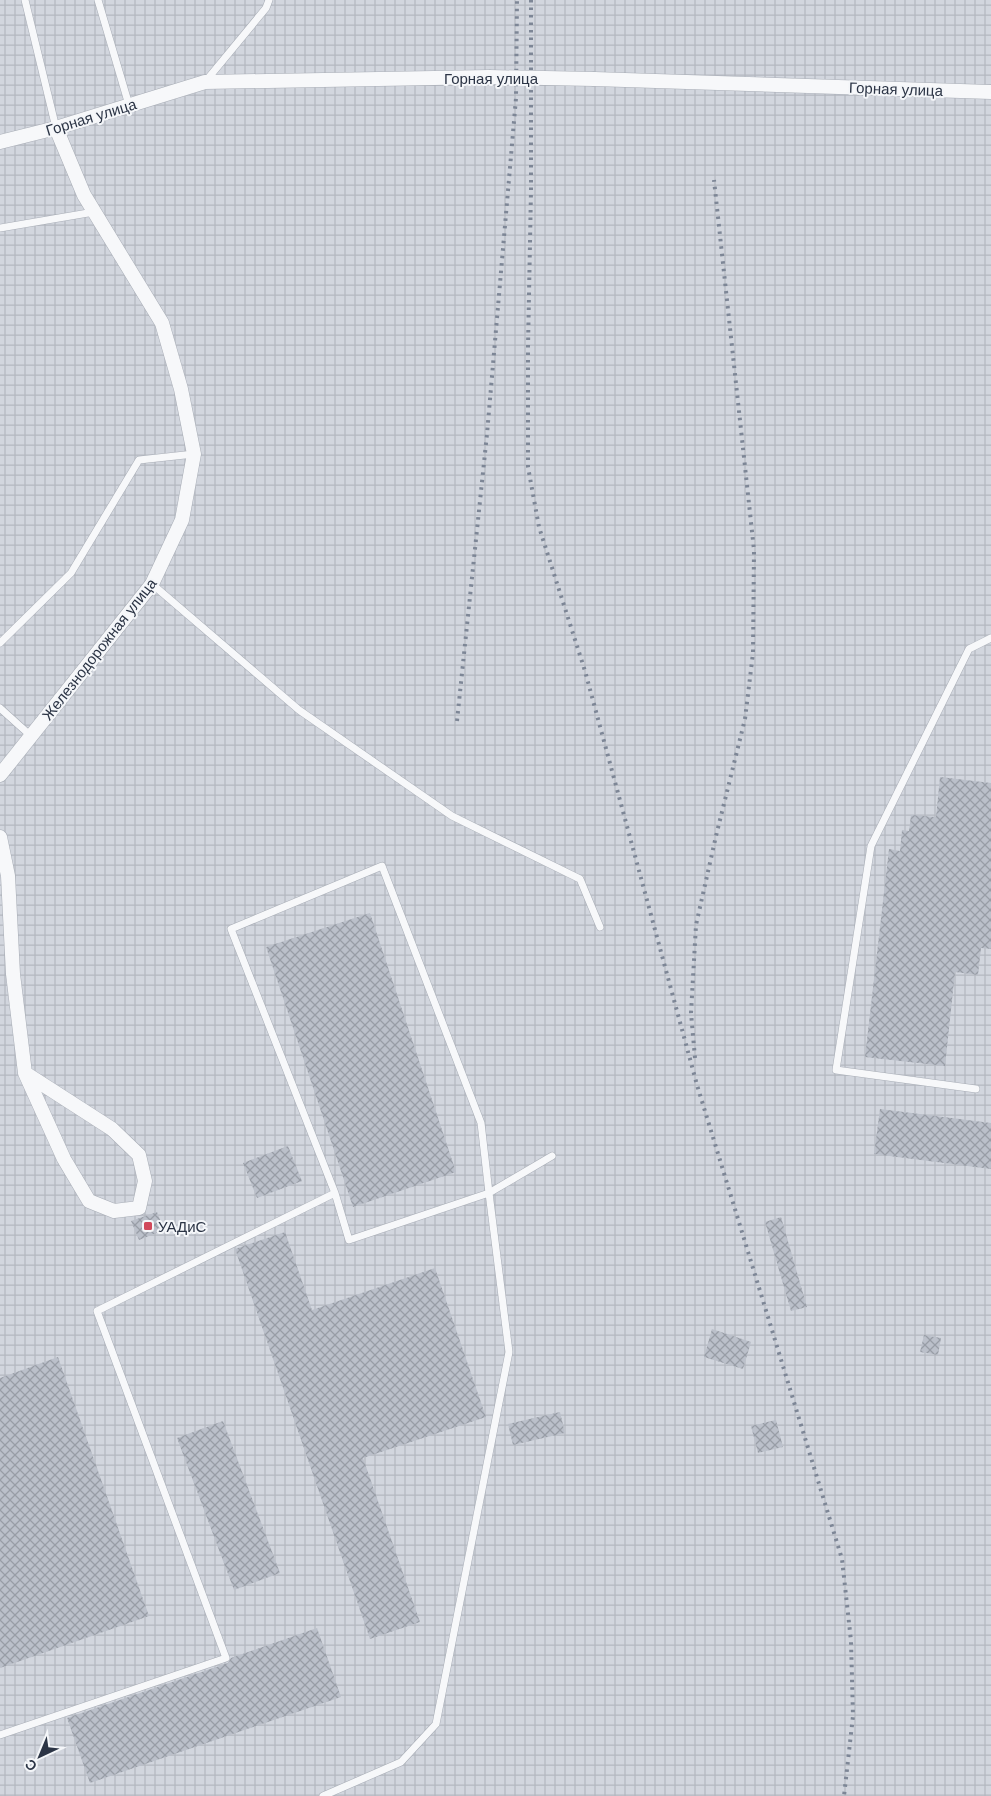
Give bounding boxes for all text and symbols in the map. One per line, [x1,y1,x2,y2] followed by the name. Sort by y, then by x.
[444,70,539,87] street label: Горная улица
[849,79,944,99] street label: Горная улица
[44,95,139,139] street label: Горная улица
[38,574,160,723] street label: Железнодорожная улица
[158,1218,207,1235] place label: УАДиС
[142,1220,154,1232] marker: УАДиС
[15,1731,65,1781] north arrow
[22,1756,40,1775] text: С

